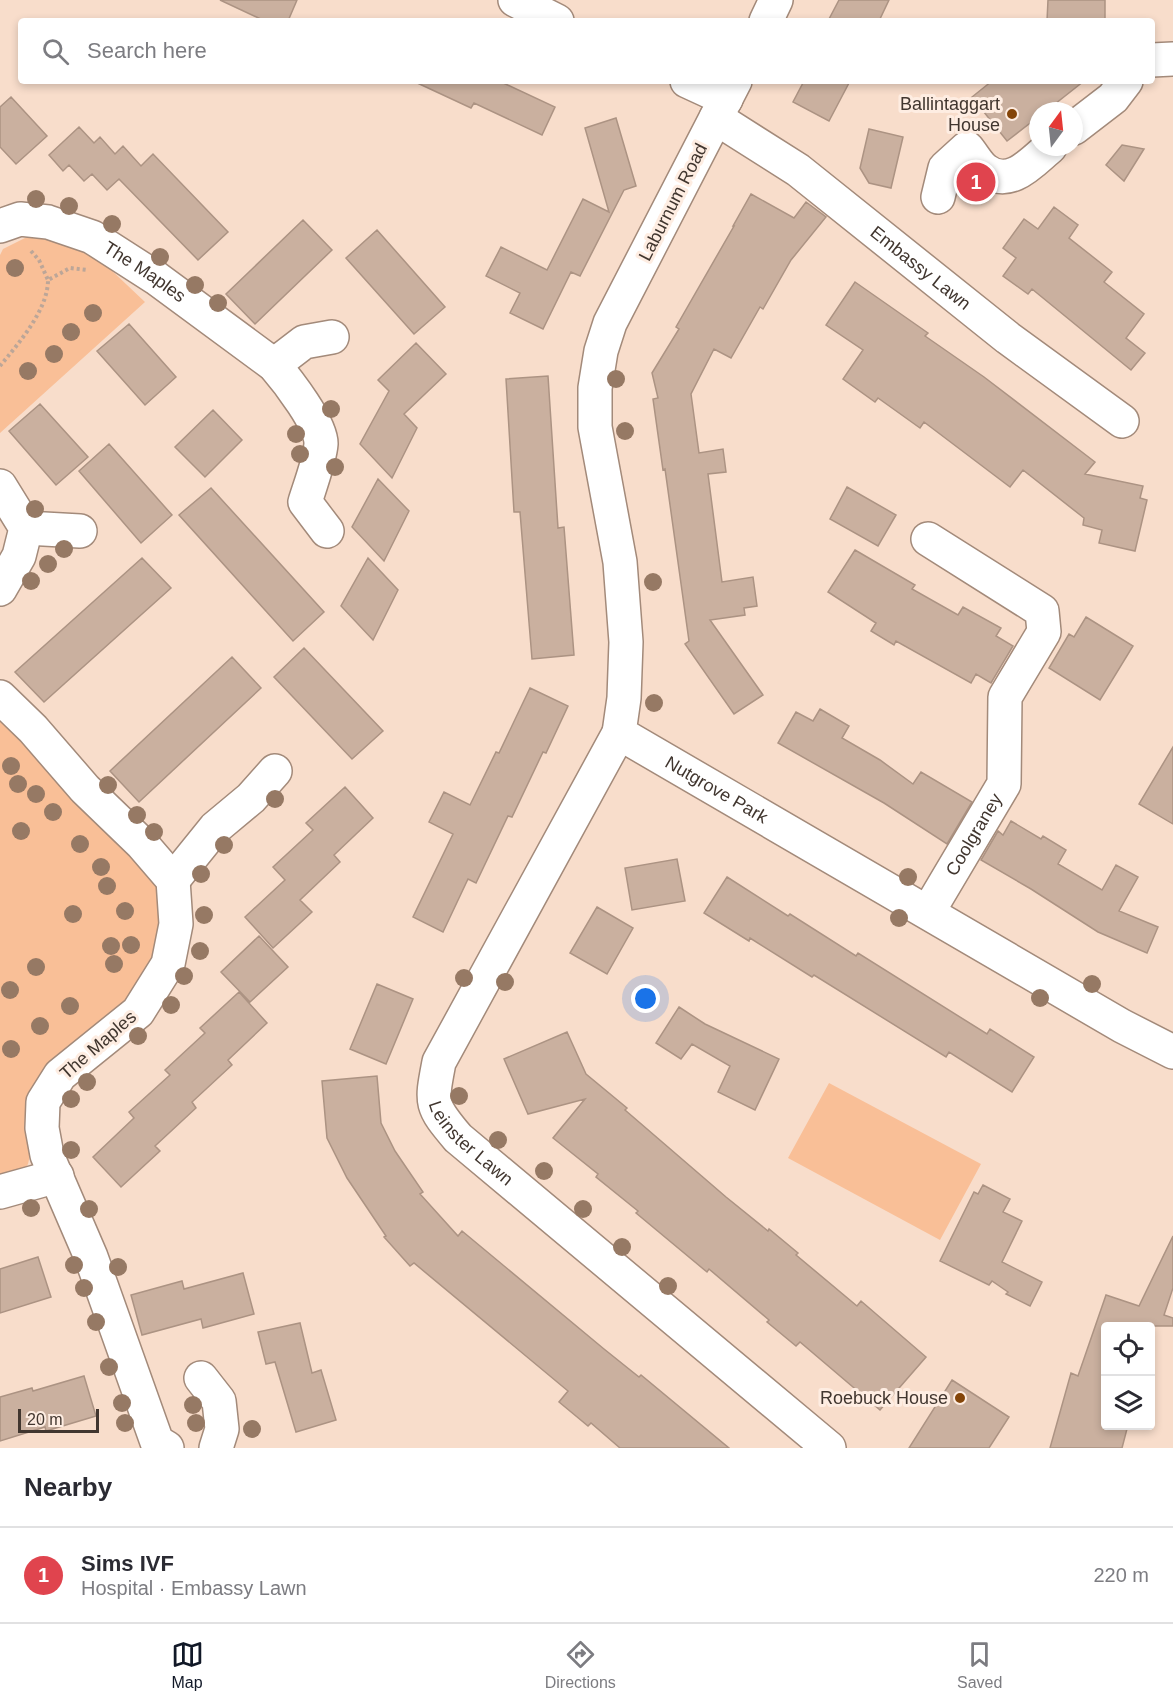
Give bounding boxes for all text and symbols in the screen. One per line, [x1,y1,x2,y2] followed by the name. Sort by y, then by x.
[18,18,1155,84] search box
[39,35,72,68] icon: search
[87,38,207,63] text: Search here
[900,94,1000,135] place label: Ballintaggart House
[1029,102,1083,156] north arrow
[1005,107,1019,121] marker: Ballintaggart House
[635,140,711,264] street label: Laburnum Road
[956,160,996,204] pin: 1
[867,222,974,314] street label: Embassy Lawn
[100,237,189,306] street label: The Maples
[662,752,772,828] street label: Nutgrove Park
[942,790,1006,879] street label: Coolgraney
[631,984,660,1013] your location
[56,1007,140,1083] street label: The Maples
[425,1098,517,1189] street label: Leinster Lawn
[1101,1322,1155,1430] map controls
[1101,1322,1155,1376] button: locate
[1101,1376,1155,1430] button: layers
[820,1388,948,1408] place label: Roebuck House
[953,1391,967,1405] marker: Roebuck House
[18,1406,99,1434] scale bar
[27,1411,63,1428] text: 20 m
[24,1472,112,1502] text: Nearby
[81,1551,174,1576] text: Sims IVF
[38,1564,49,1586] text: 1
[1093,1564,1149,1586] text: 220 m
[81,1577,307,1599] text: Hospital · Embassy Lawn
[171,1638,204,1692] tab: Map
[545,1638,616,1692] tab: Directions
[957,1638,1002,1692] tab: Saved

